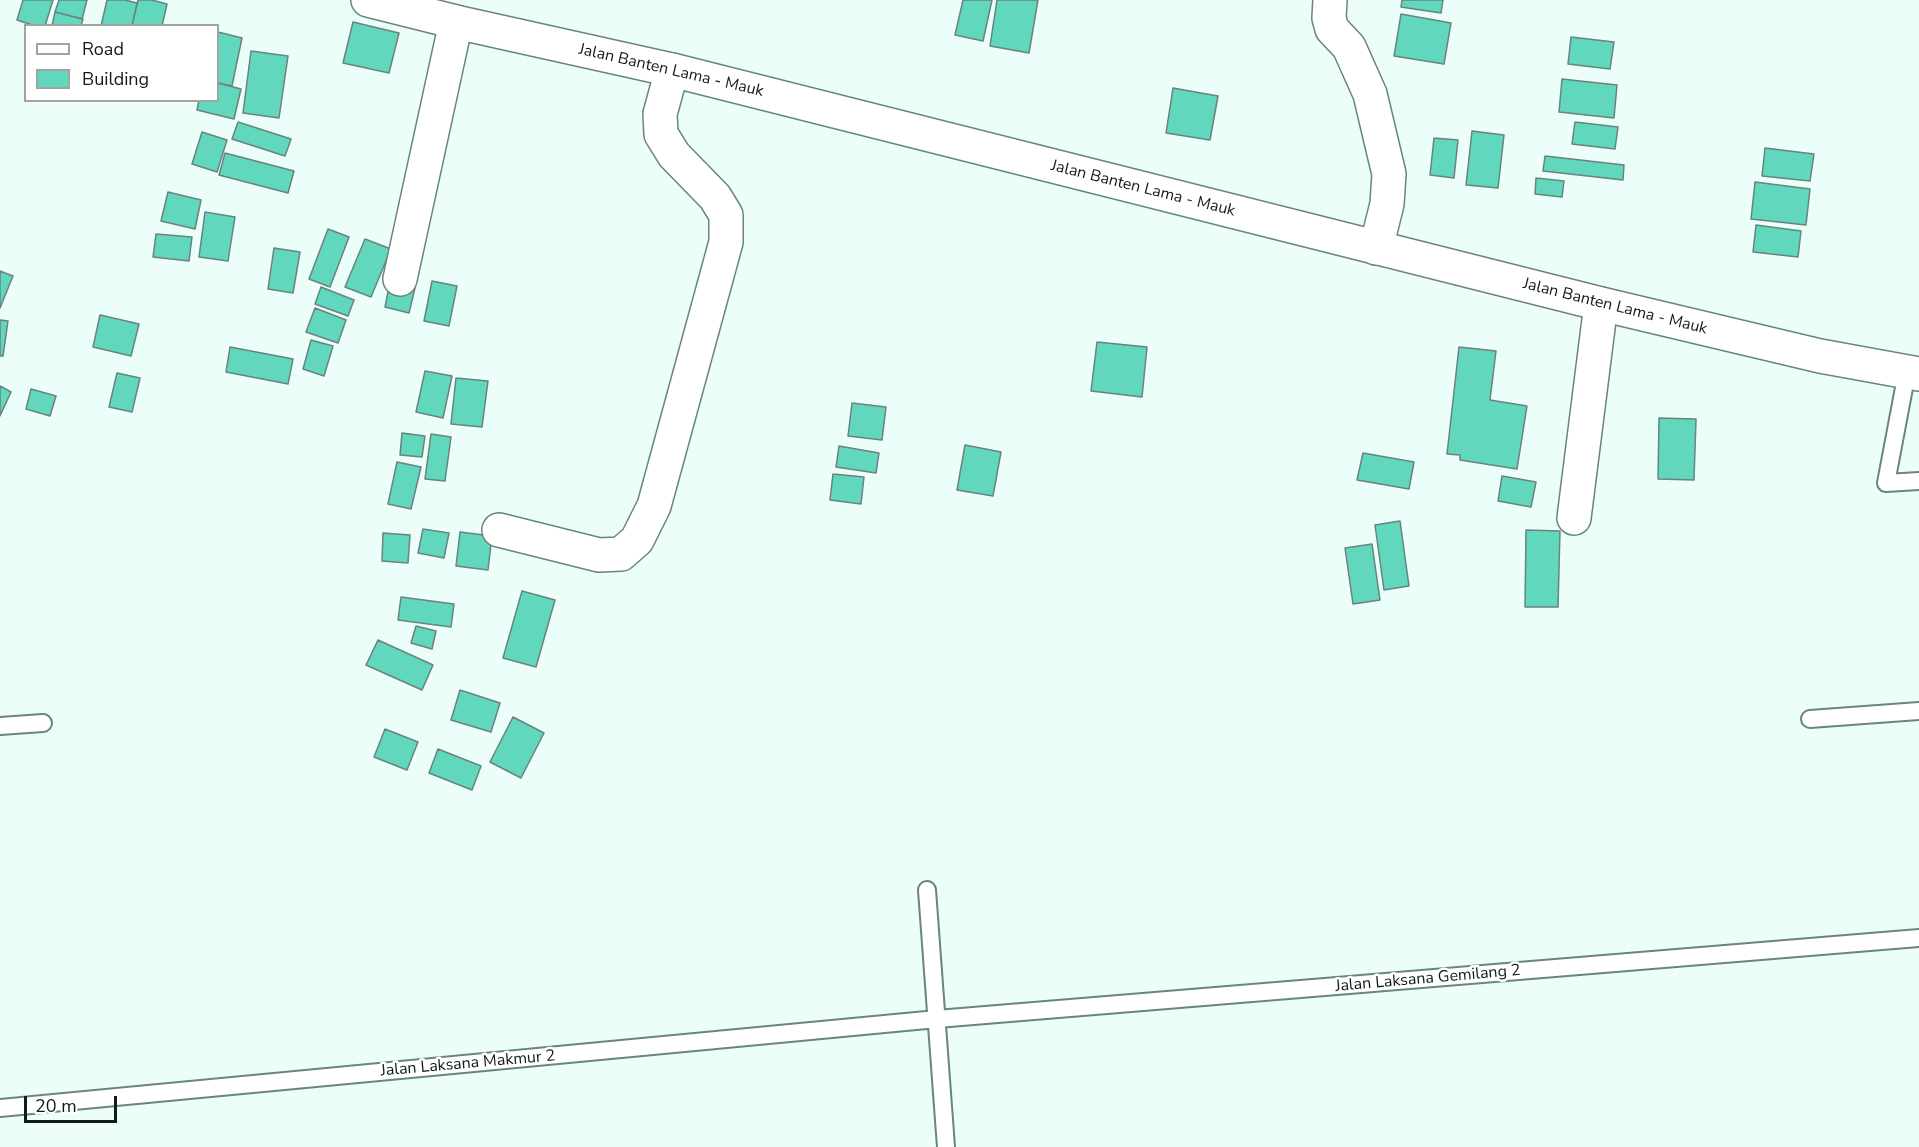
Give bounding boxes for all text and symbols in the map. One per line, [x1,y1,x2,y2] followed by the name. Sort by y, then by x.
[24,24,219,102] legend
[82,37,124,61] text: Road
[577,40,765,102] street label: Jalan Banten Lama - Mauk
[82,67,149,91] text: Building
[1049,157,1237,221] street label: Jalan Banten Lama - Mauk
[1521,275,1709,339] street label: Jalan Banten Lama - Mauk
[1335,961,1521,997] street label: Jalan Laksana Gemilang 2
[380,1047,556,1081] street label: Jalan Laksana Makmur 2
[27,1084,120,1122] scale bar
[35,1094,77,1118] text: 20 m

